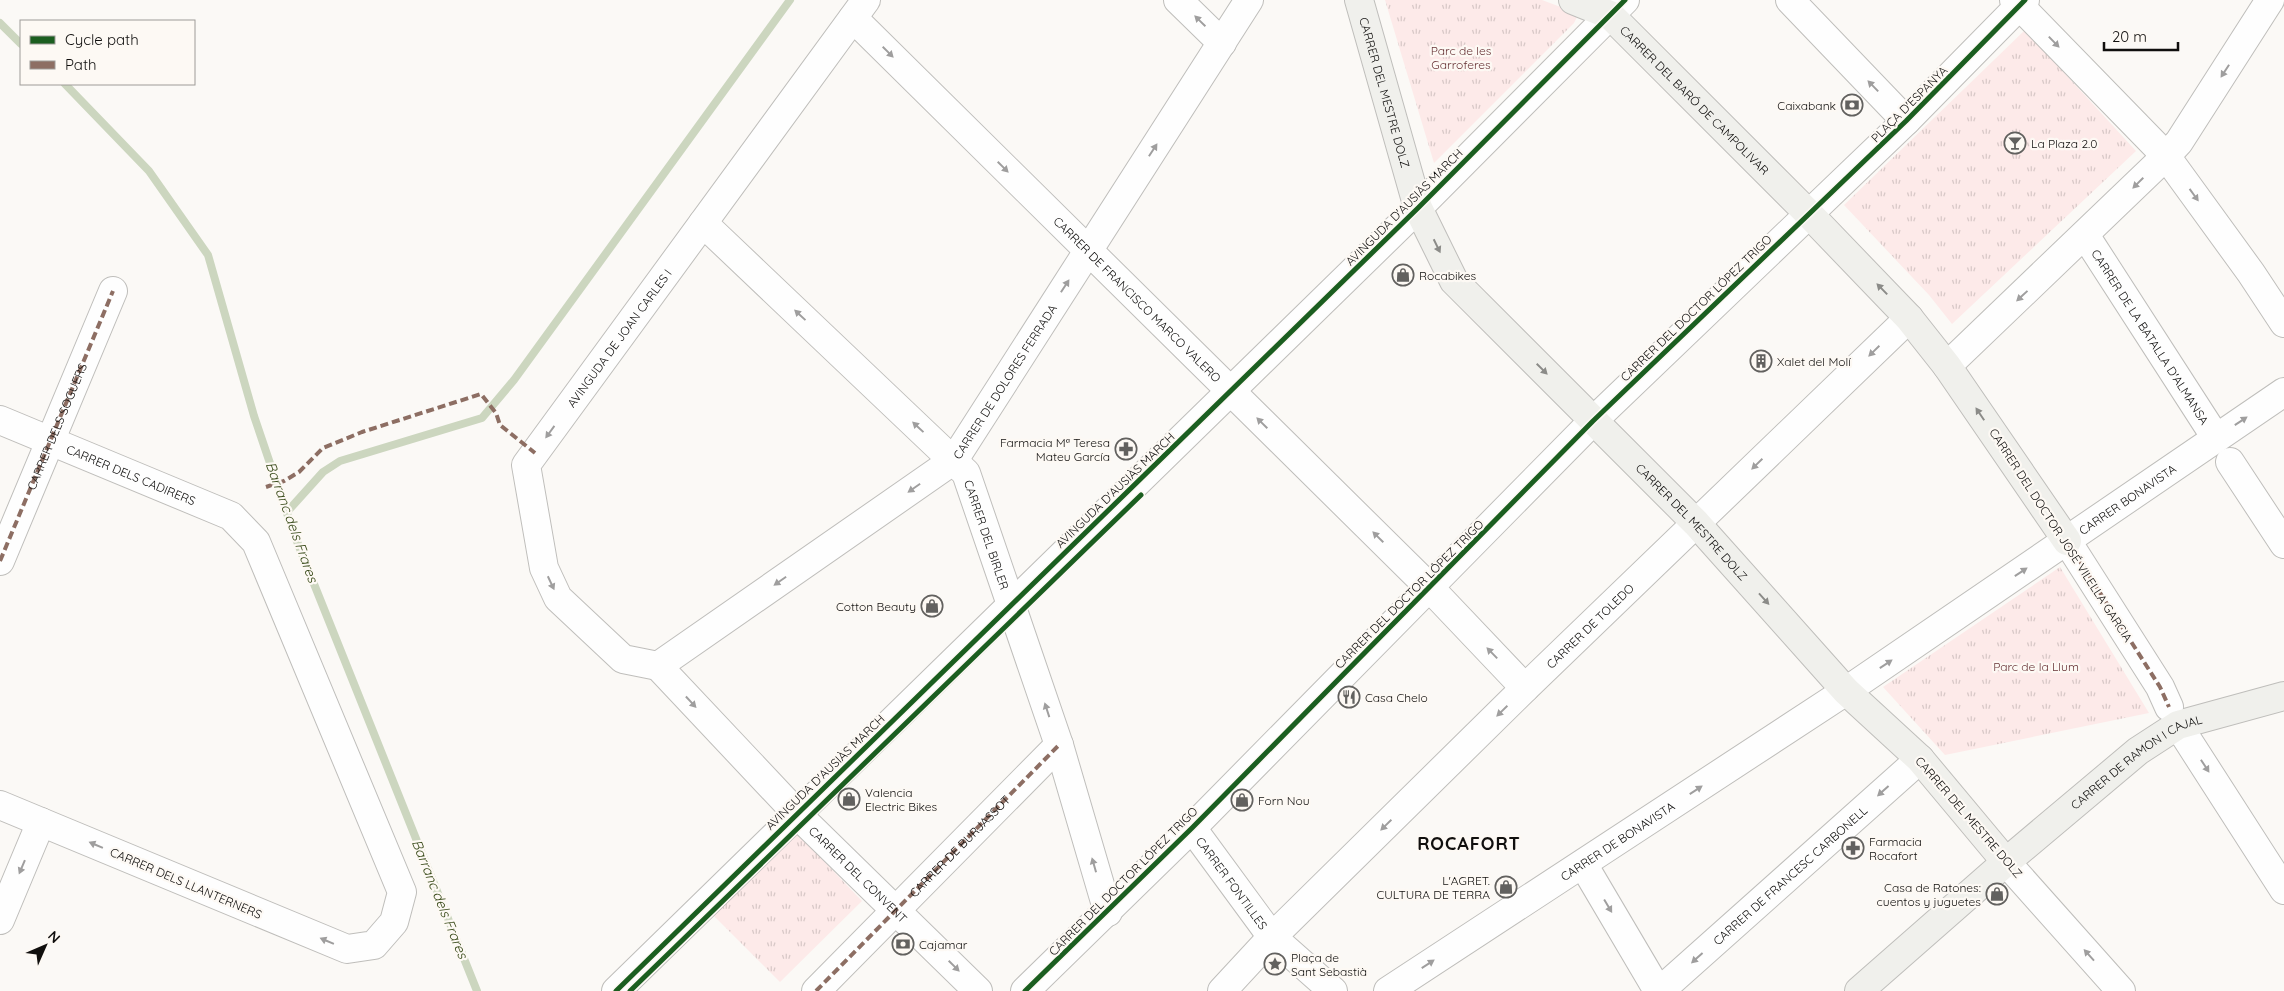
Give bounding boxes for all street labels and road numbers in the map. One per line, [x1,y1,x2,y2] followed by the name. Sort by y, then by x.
[1357,15,1414,170] street label: CARRER DEL MESTRE DOLZ
[1617,22,1773,178] street label: CARRER DEL BARÓ DE CAMPOLIVAR
[1868,63,1950,145] street label: PLAÇA D'ESPANYA
[1342,145,1466,269] street label: AVINGUDA D'AUSIÀS MARCH
[1051,213,1224,385] street label: CARRER DE FRANCISCO MARCO VALERO
[1617,232,1775,384] street label: CARRER DEL DOCTOR LÓPEZ TRIGO
[2089,246,2213,427] street label: CARRER DE LA BATALLA D'ALMANSA
[563,266,674,410] street label: AVINGUDA DE JOAN CARLES I
[949,301,1060,461] street label: CARRER DE DOLORES FERRADA
[23,360,90,492] street label: CARRER DELS SOGUERS
[1986,425,2136,645] street label: CARRER DEL DOCTOR JOSÉ VILELLA GARCIA
[1052,429,1178,551] street label: AVINGUDA D'AUSIÀS MARCH
[64,441,198,508] street label: CARRER DELS CADIRERS
[1633,460,1751,583] street label: CARRER DEL MESTRE DOLZ
[2076,460,2179,537] street label: CARRER BONAVISTA
[961,478,1013,592] street label: CARRER DEL BIRLER
[1331,516,1487,672] street label: CARRER DEL DOCTOR LÓPEZ TRIGO
[1543,580,1637,671] street label: CARRER DE TOLEDO
[762,711,888,833] street label: AVINGUDA D'AUSIÀS MARCH
[2067,711,2204,812] street label: CARRER DE RAMON I CAJAL
[1912,753,2026,881] street label: CARRER DEL MESTRE DOLZ
[906,792,1013,900] street label: CARRER DE BURJASSOT
[1557,798,1677,884] street label: CARRER DE BONAVISTA
[1710,802,1870,948] street label: CARRER DE FRANCESC CARBONELL
[1045,803,1201,959] street label: CARRER DEL DOCTOR LÓPEZ TRIGO
[806,823,911,926] street label: CARRER DEL CONVENT
[1193,834,1271,932] street label: CARRER FONTILLES
[108,844,264,922] street label: CARRER DELS LLANTERNERS

